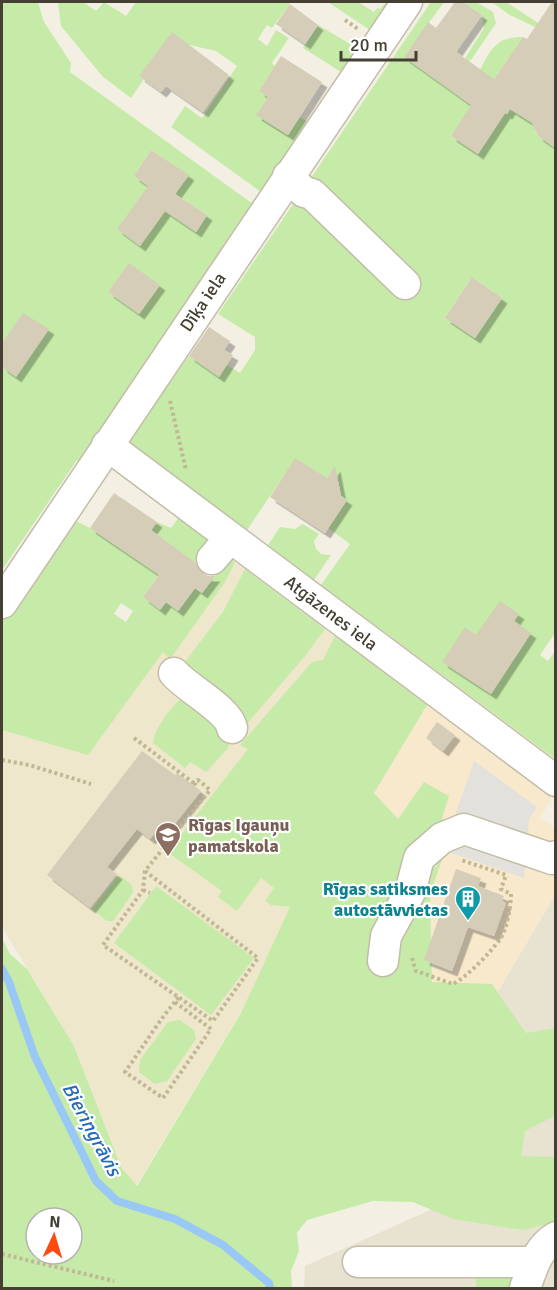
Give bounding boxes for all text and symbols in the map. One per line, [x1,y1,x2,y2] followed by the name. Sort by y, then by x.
[341,24,416,62] scale bar
[350,34,388,56] text: 20 m
[175,268,231,336] street label: Dīķa iela
[280,571,382,655] street label: Atgāzenes iela
[188,814,290,857] place label: Rīgas Igauņu pamatskola
[153,820,183,858] school or university icon: Rīgas Igauņu pamatskola
[323,878,448,921] place label: Rīgas satiksmes autostāvvietas
[453,884,483,922] building icon: Rīgas satiksmes autostāvvietas
[57,1078,128,1182] water label: Bieriņgrāvis
[24,1206,84,1266] north arrow
[49,1212,61,1232] text: N

